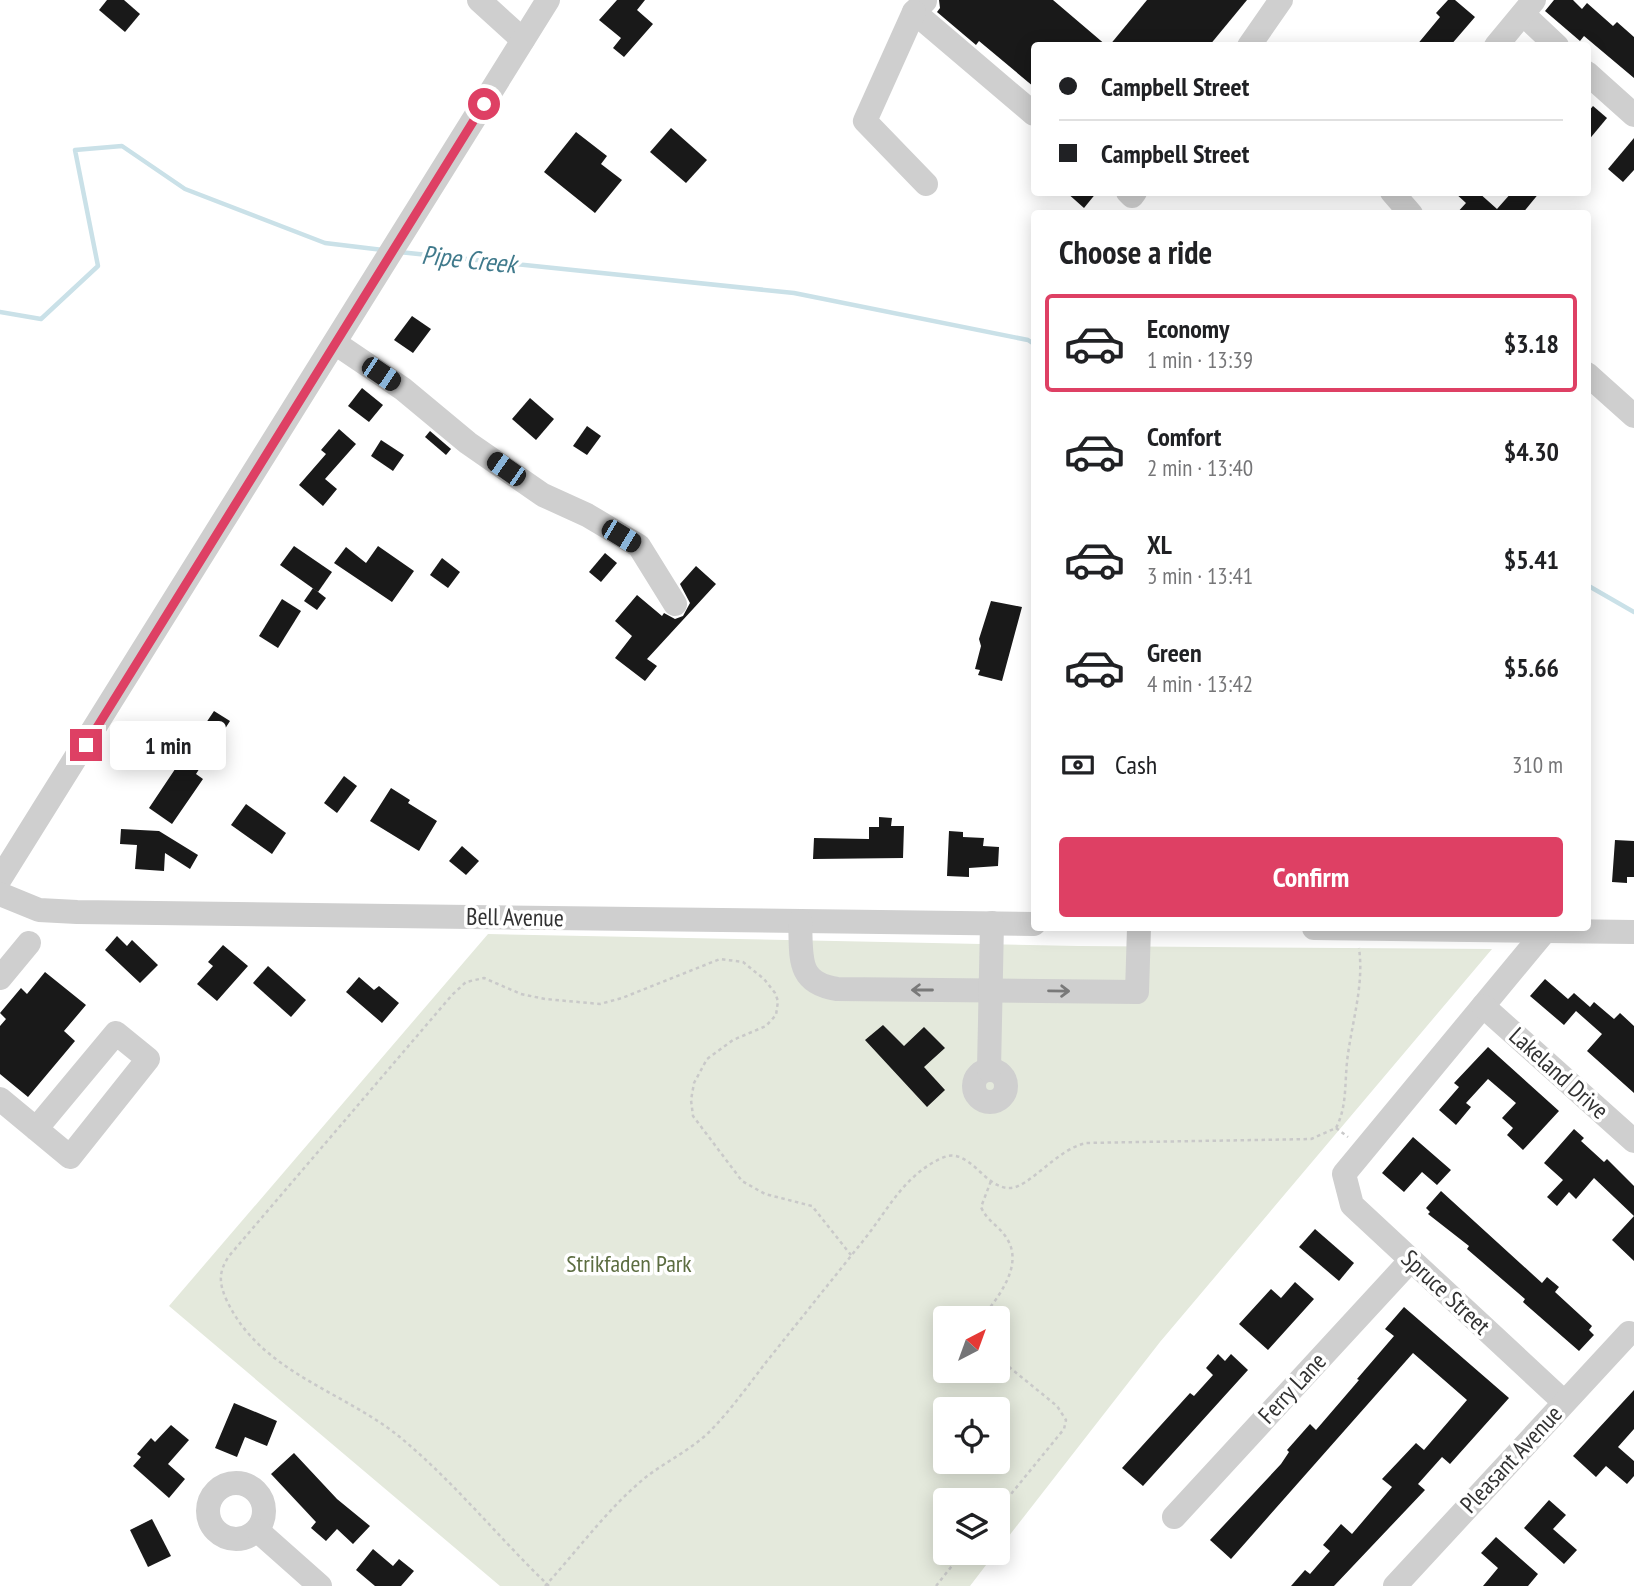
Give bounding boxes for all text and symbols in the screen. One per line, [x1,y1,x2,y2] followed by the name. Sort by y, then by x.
[1101,70,1249,103] text: Campbell Street
[468,88,500,120] route start
[1101,137,1249,170] text: Campbell Street
[1059,231,1212,273] text: Choose a ride
[420,238,521,281] water label: Pipe Creek
[1063,312,1126,375] icon: car
[1147,312,1229,345] text: Economy
[1504,327,1559,360] text: $3.18
[1147,345,1253,374] text: 1 min · 13:39
[358,354,405,394] car
[1063,420,1126,483] icon: car
[1147,420,1221,453] text: Comfort
[1504,435,1559,468] text: $4.30
[483,448,530,490] car
[1147,453,1253,482] text: 2 min · 13:40
[598,516,645,556] car
[1063,528,1126,591] icon: car
[1147,528,1172,561] text: XL
[1504,543,1559,576] text: $5.41
[1147,561,1253,590] text: 3 min · 13:41
[1063,636,1126,699] icon: car
[1147,636,1202,669] text: Green
[1504,651,1559,684] text: $5.66
[1147,669,1253,698] text: 4 min · 13:42
[110,720,226,770] callout: 1 min
[70,729,102,761] route end
[145,731,191,760] text: 1 min
[1059,746,1097,784] icon: cash
[1115,748,1157,781] text: Cash
[1512,750,1563,779] text: 310 m
[1059,837,1563,917] button: Confirm
[466,901,564,933] street label: Bell Avenue
[911,983,934,997] one-way arrow
[1047,984,1070,998] one-way arrow
[1503,1020,1615,1126] street label: Lakeland Drive
[1395,1243,1497,1341] street label: Spruce Street
[566,1248,692,1279] park label: Strikfaden Park
[933,1306,1010,1382] north arrow
[933,1306,1010,1565] map controls
[1251,1346,1333,1430] street label: Ferry Lane
[933,1397,1010,1474] button: locate
[1453,1399,1569,1519] street label: Pleasant Avenue
[933,1488,1010,1565] button: layers

